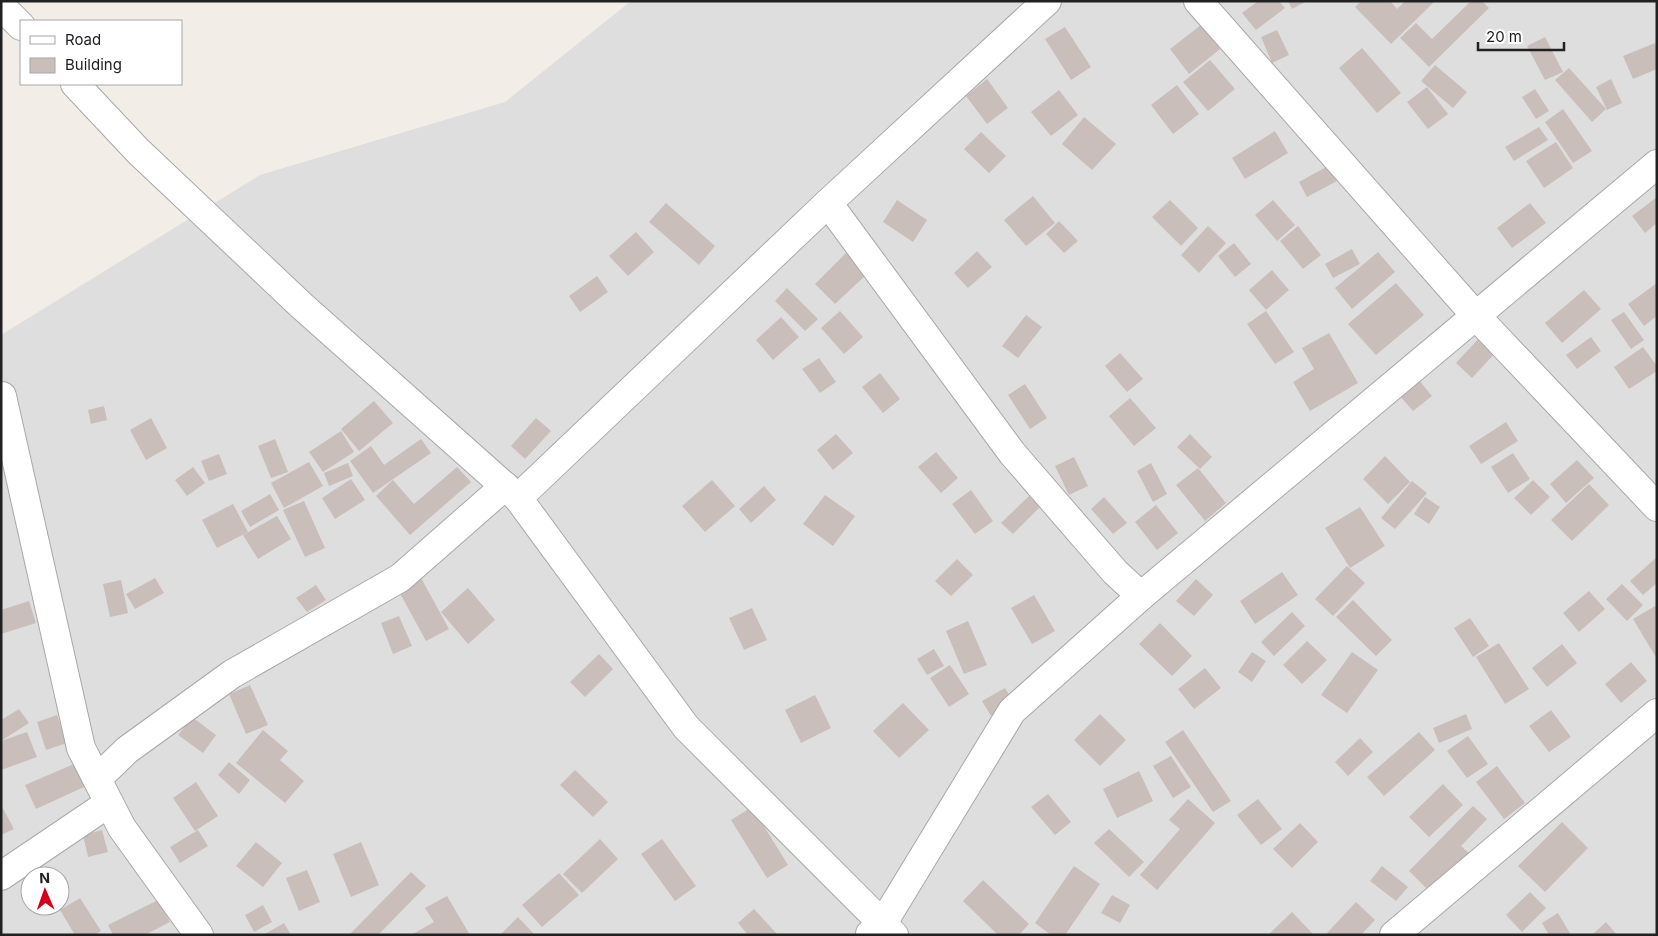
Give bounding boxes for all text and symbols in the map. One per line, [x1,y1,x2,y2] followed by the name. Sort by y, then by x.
[20,20,182,85] legend
[1478,20,1564,52] scale bar
[1486,27,1522,46] text: 20 m
[65,30,101,49] text: Road
[65,55,122,74] text: Building
[20,866,70,916] north arrow
[39,869,50,886] text: N

